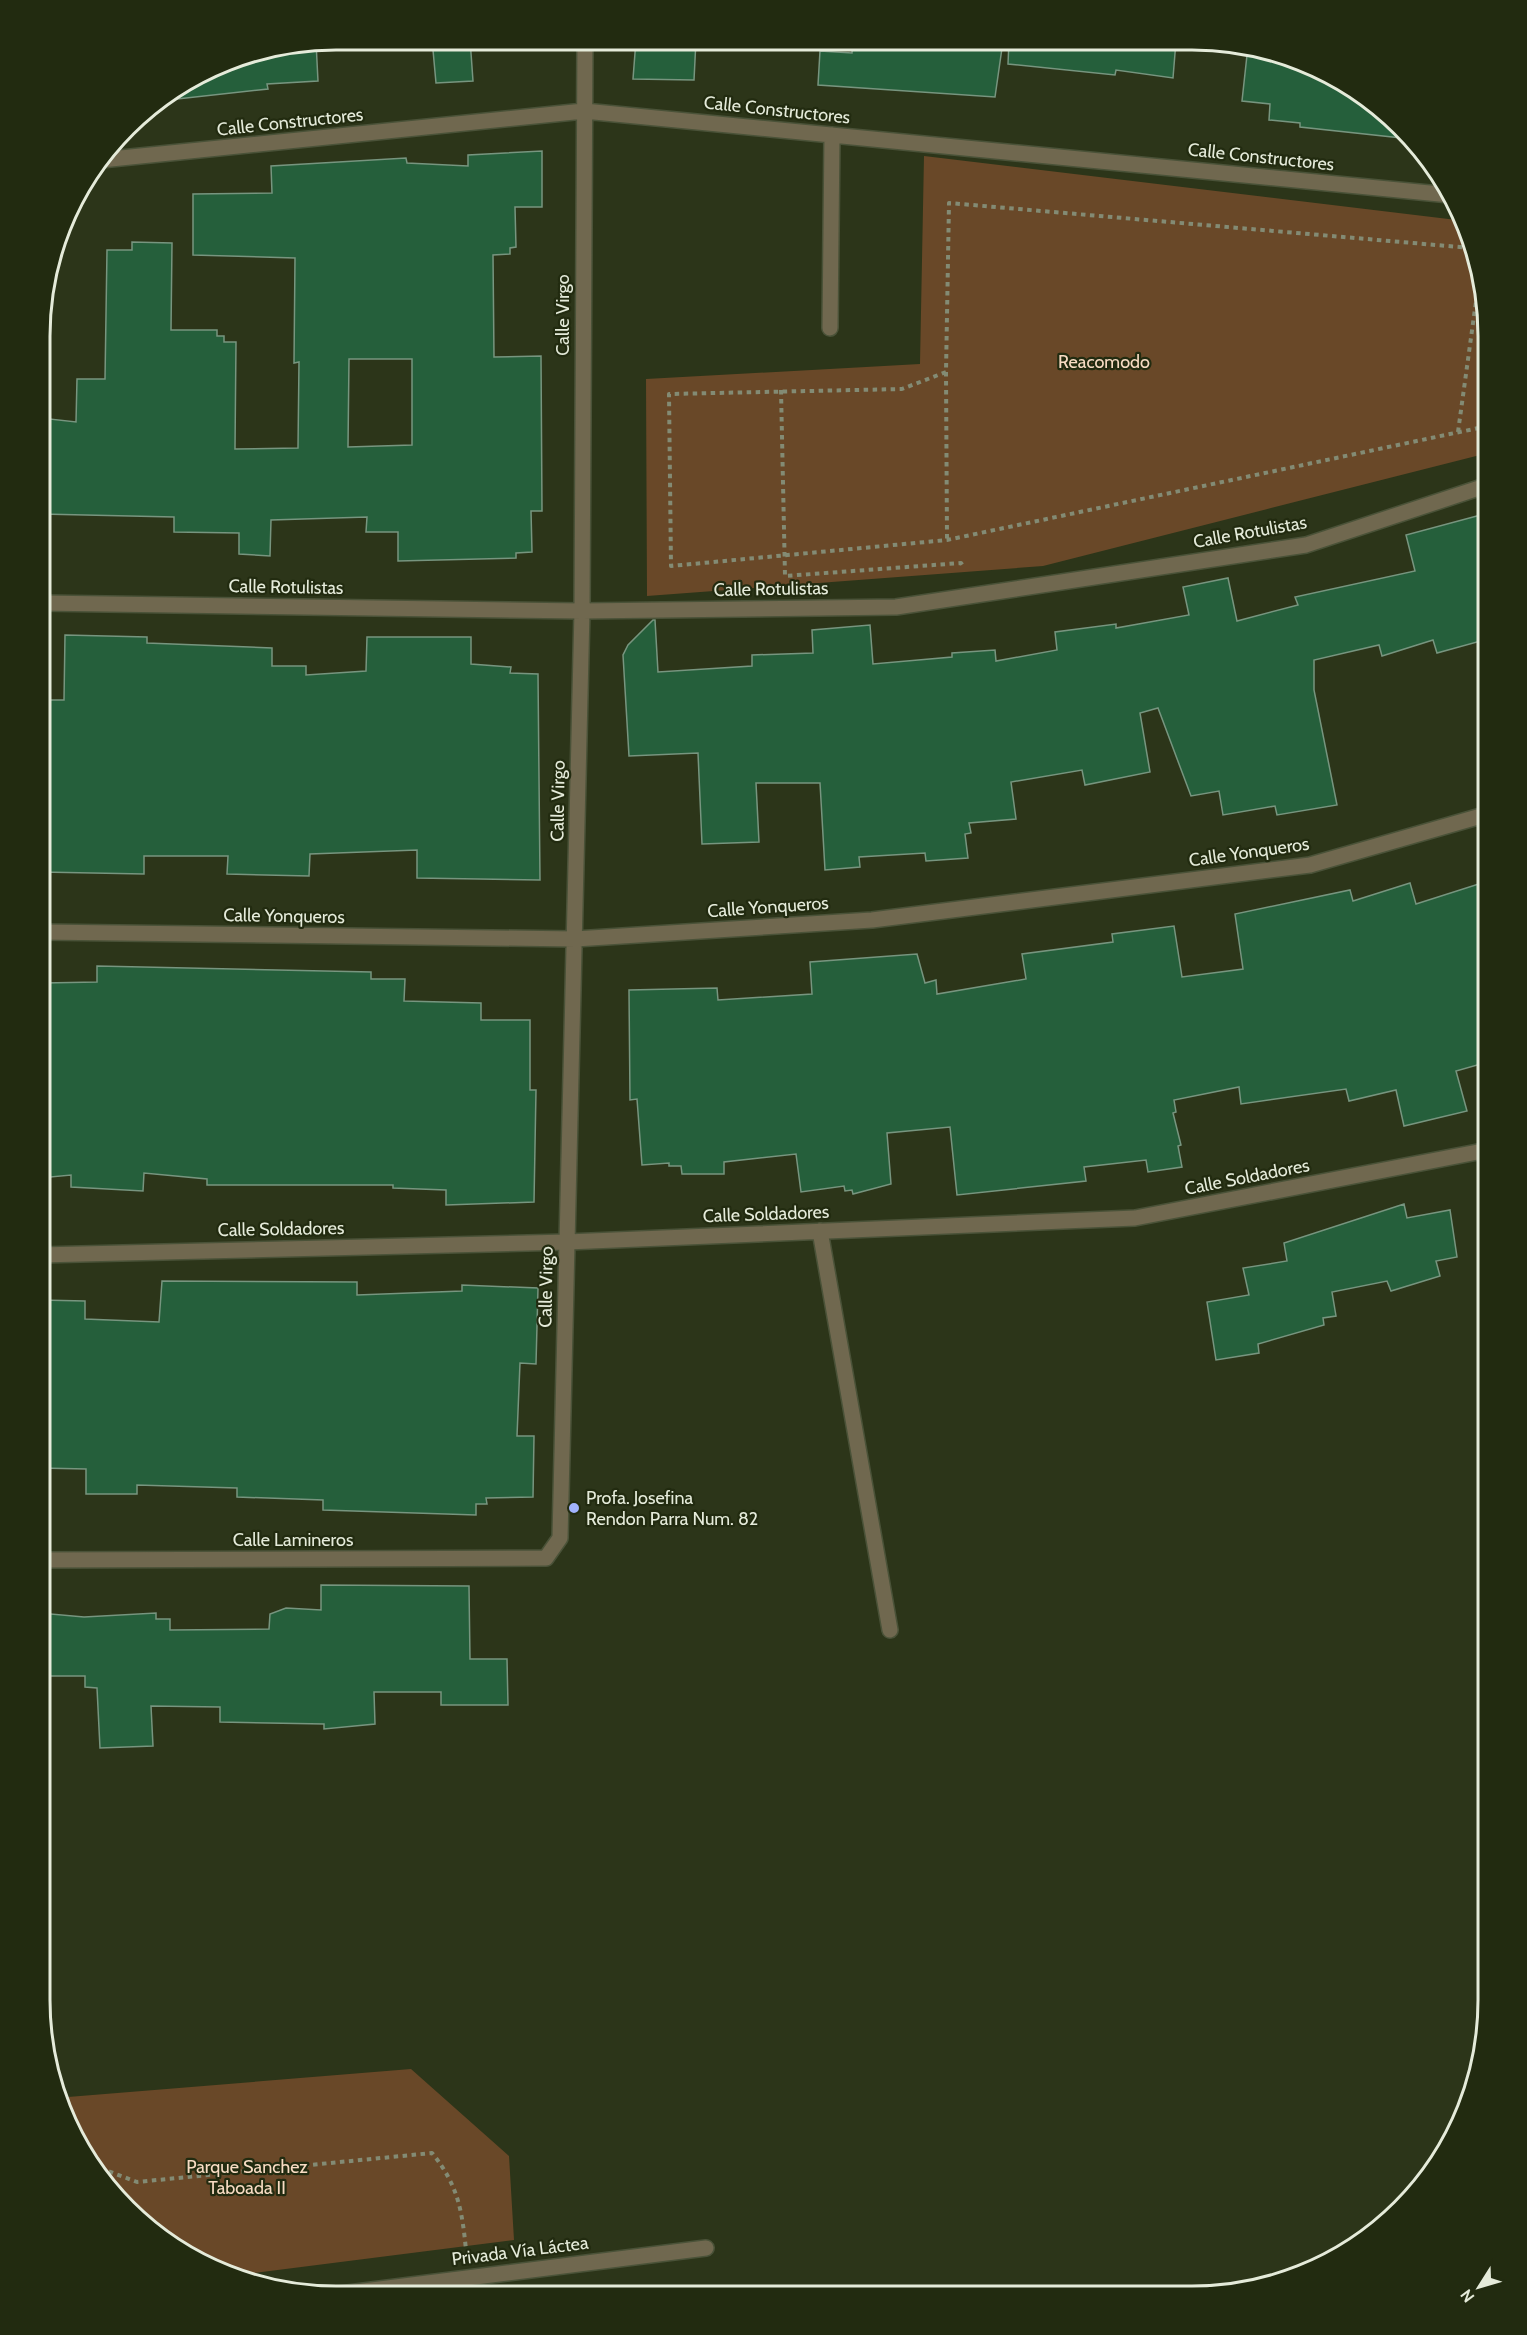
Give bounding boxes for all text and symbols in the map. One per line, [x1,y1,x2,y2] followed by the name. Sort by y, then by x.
[703,91,851,129] street label: Calle Constructores
[216,103,364,141] street label: Calle Constructores
[1187,138,1335,176] street label: Calle Constructores
[552,274,574,356] street label: Calle Virgo
[1058,351,1150,373] park label: Reacomodo
[1192,511,1308,553] street label: Calle Rotulistas
[228,575,344,599] street label: Calle Rotulistas
[713,577,829,601] street label: Calle Rotulistas
[546,760,570,842] street label: Calle Virgo
[1187,833,1311,871] street label: Calle Yonqueros
[707,892,829,922] street label: Calle Yonqueros
[223,904,345,928] street label: Calle Yonqueros
[1183,1154,1311,1200] street label: Calle Soldadores
[702,1201,830,1227] street label: Calle Soldadores
[218,1217,344,1241] street label: Calle Soldadores
[534,1246,558,1328] street label: Calle Virgo
[586,1487,758,1530] place label: Profa. Josefina Rendon Parra Num. 82
[567,1501,581,1515] marker: Profa. Josefina Rendon Parra Num. 82
[233,1529,353,1551] street label: Calle Lamineros
[186,2156,308,2199] park label: Parque Sanchez Taboada II
[450,2232,590,2270] street label: Privada Vía Láctea
[1449,2257,1509,2317] north arrow
[1456,2285,1478,2306] text: N

